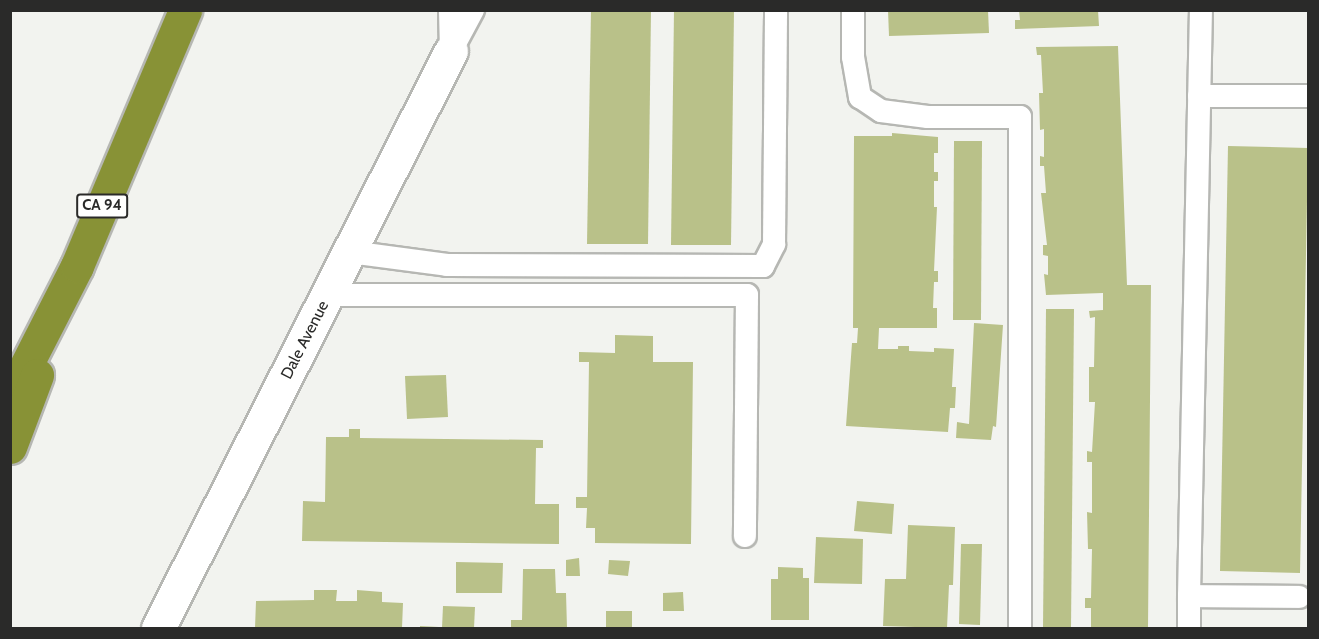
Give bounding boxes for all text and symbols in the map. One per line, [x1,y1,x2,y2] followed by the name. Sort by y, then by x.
[75,194,129,218] road number: CA 94
[277,298,333,382] street label: Dale Avenue

